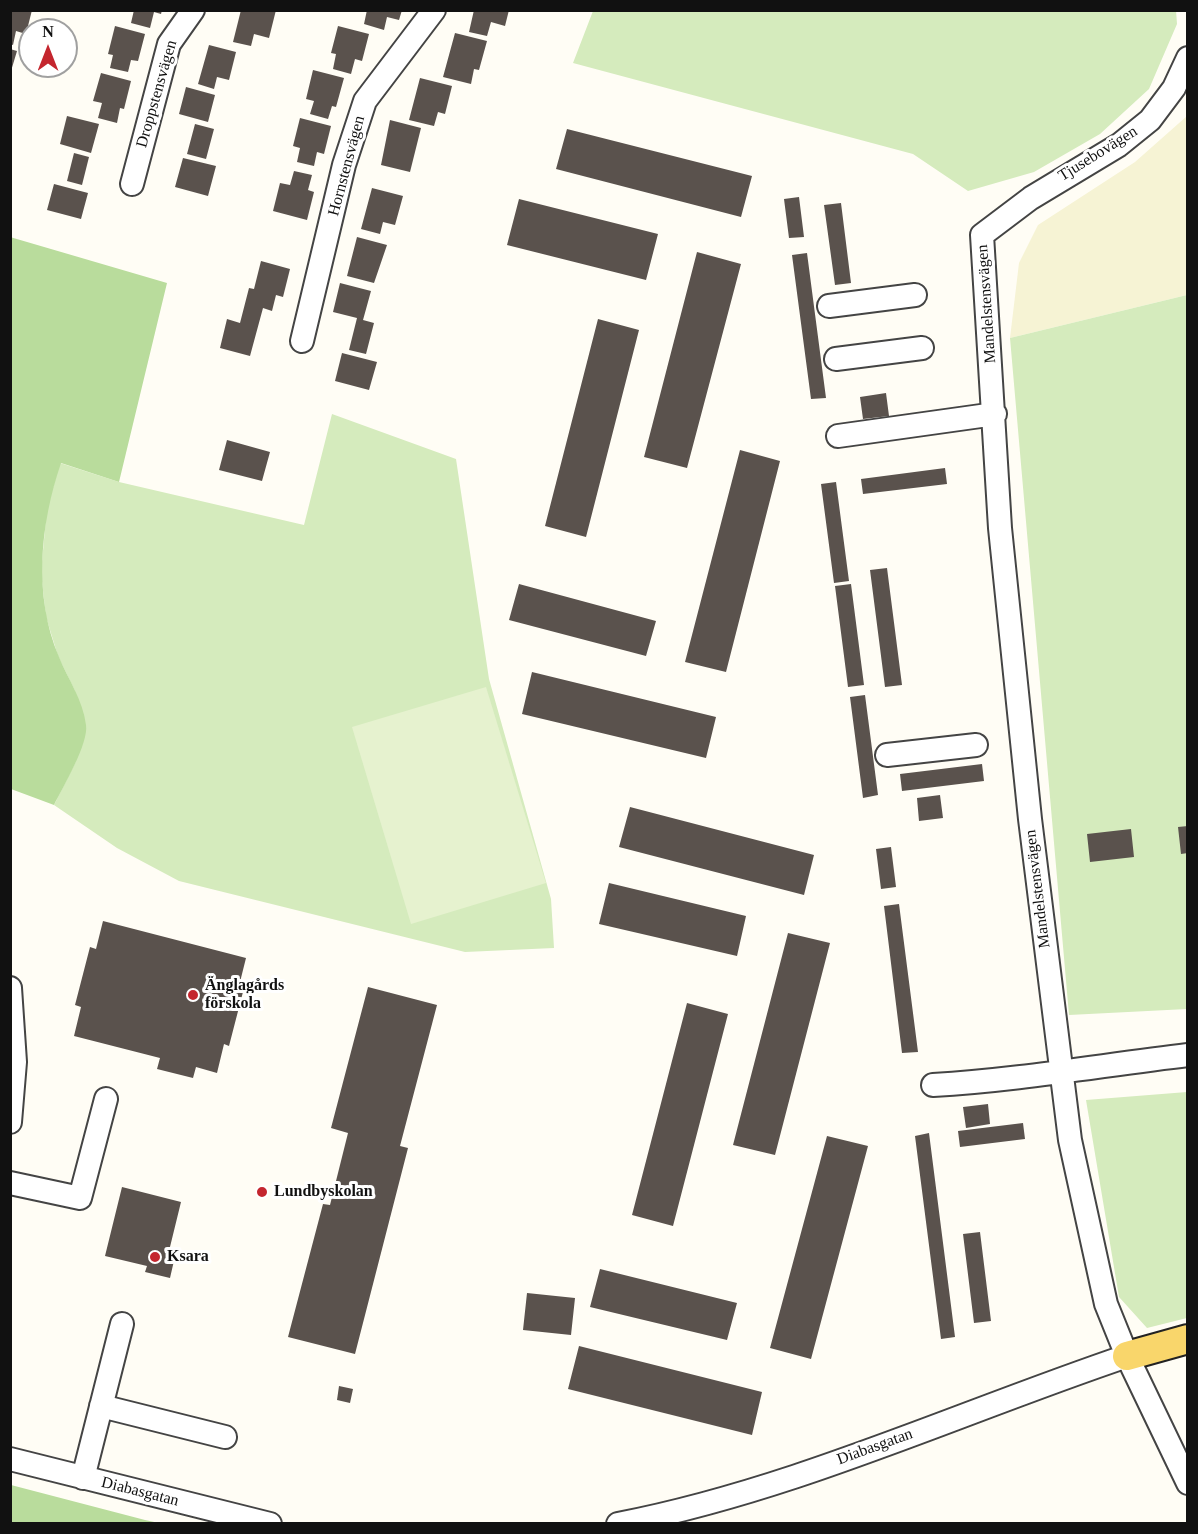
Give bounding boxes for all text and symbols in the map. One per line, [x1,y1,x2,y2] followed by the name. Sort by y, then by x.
[18,18,78,78] north arrow
[42,23,54,40] text: N
[132,38,182,150] street label: Droppstensvägen
[324,114,370,218] street label: Hornstensvägen
[1055,122,1141,186] street label: Tjusebovägen
[973,244,1001,364] street label: Mandelstensvägen
[1021,829,1055,949] street label: Mandelstensvägen
[205,976,284,1014] place label: Änglagårds förskola
[186,988,200,1002] marker: Änglagårds förskola
[274,1182,373,1202] place label: Lundbyskolan
[255,1185,269,1199] marker: Lundbyskolan
[167,1247,209,1267] place label: Ksara
[148,1250,162,1264] marker: Ksara
[835,1424,915,1470] street label: Diabasgatan
[99,1473,181,1511] street label: Diabasgatan

